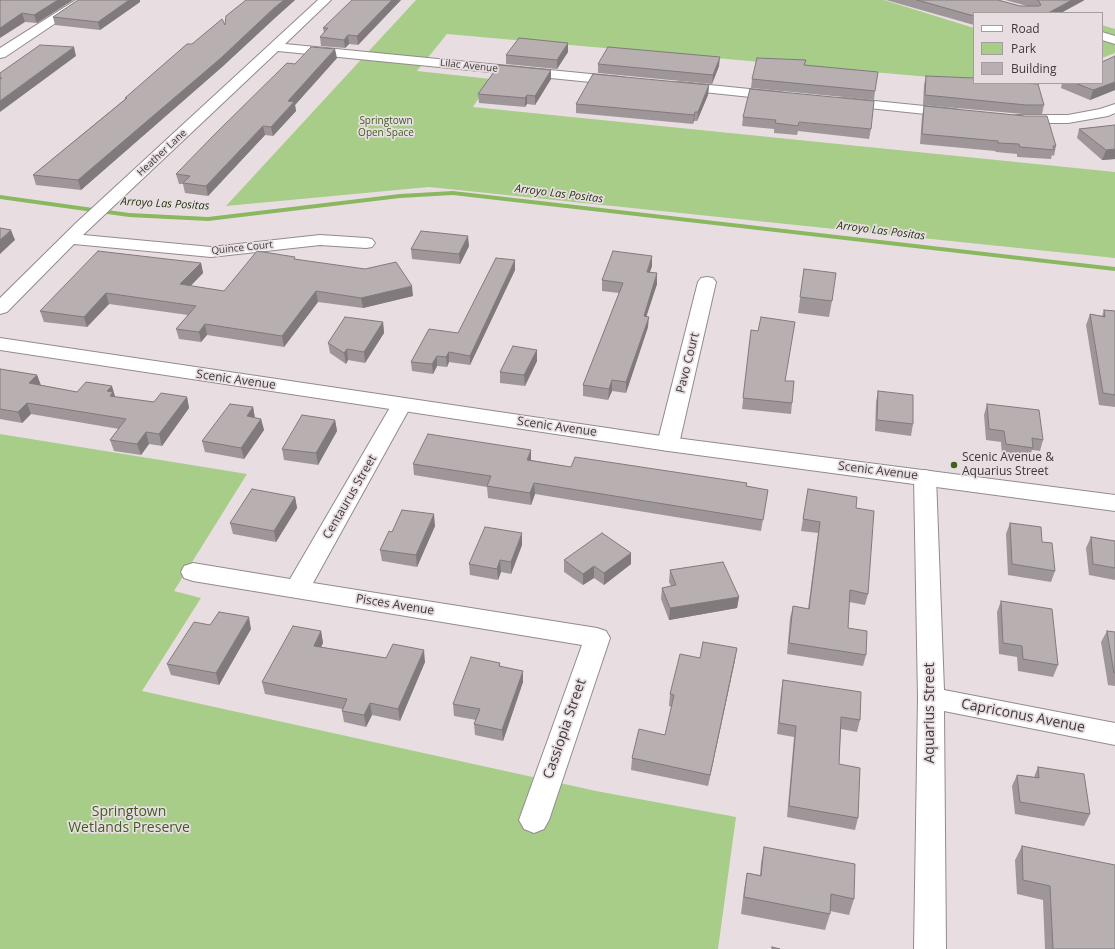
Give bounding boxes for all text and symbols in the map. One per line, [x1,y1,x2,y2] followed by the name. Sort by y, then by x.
[973,12,1103,84] legend
[1011,20,1040,37] text: Road
[1011,40,1036,57] text: Park
[440,57,498,75] street label: Lilac Avenue
[1011,60,1056,77] text: Building
[358,115,414,138] park label: Springtown Open Space
[135,127,189,179] street label: Heather Lane
[514,182,604,206] water label: Arroyo Las Positas
[120,195,210,213] water label: Arroyo Las Positas
[836,219,926,243] water label: Arroyo Las Positas
[211,239,273,257] street label: Quince Court
[674,331,702,395] street label: Pavo Court
[195,367,277,393] street label: Scenic Avenue
[516,414,598,440] street label: Scenic Avenue
[962,451,1054,479] place label: Scenic Avenue & Aquarius Street
[320,452,380,542] street label: Centaurus Street
[837,459,919,483] street label: Scenic Avenue
[949,460,959,470] marker: Scenic Avenue & Aquarius Street
[355,592,435,618] street label: Pisces Avenue
[922,662,938,764] street label: Aquarius Street
[540,677,590,781] street label: Cassiopia Street
[960,696,1086,736] street label: Capriconus Avenue
[68,804,190,836] park label: Springtown Wetlands Preserve

